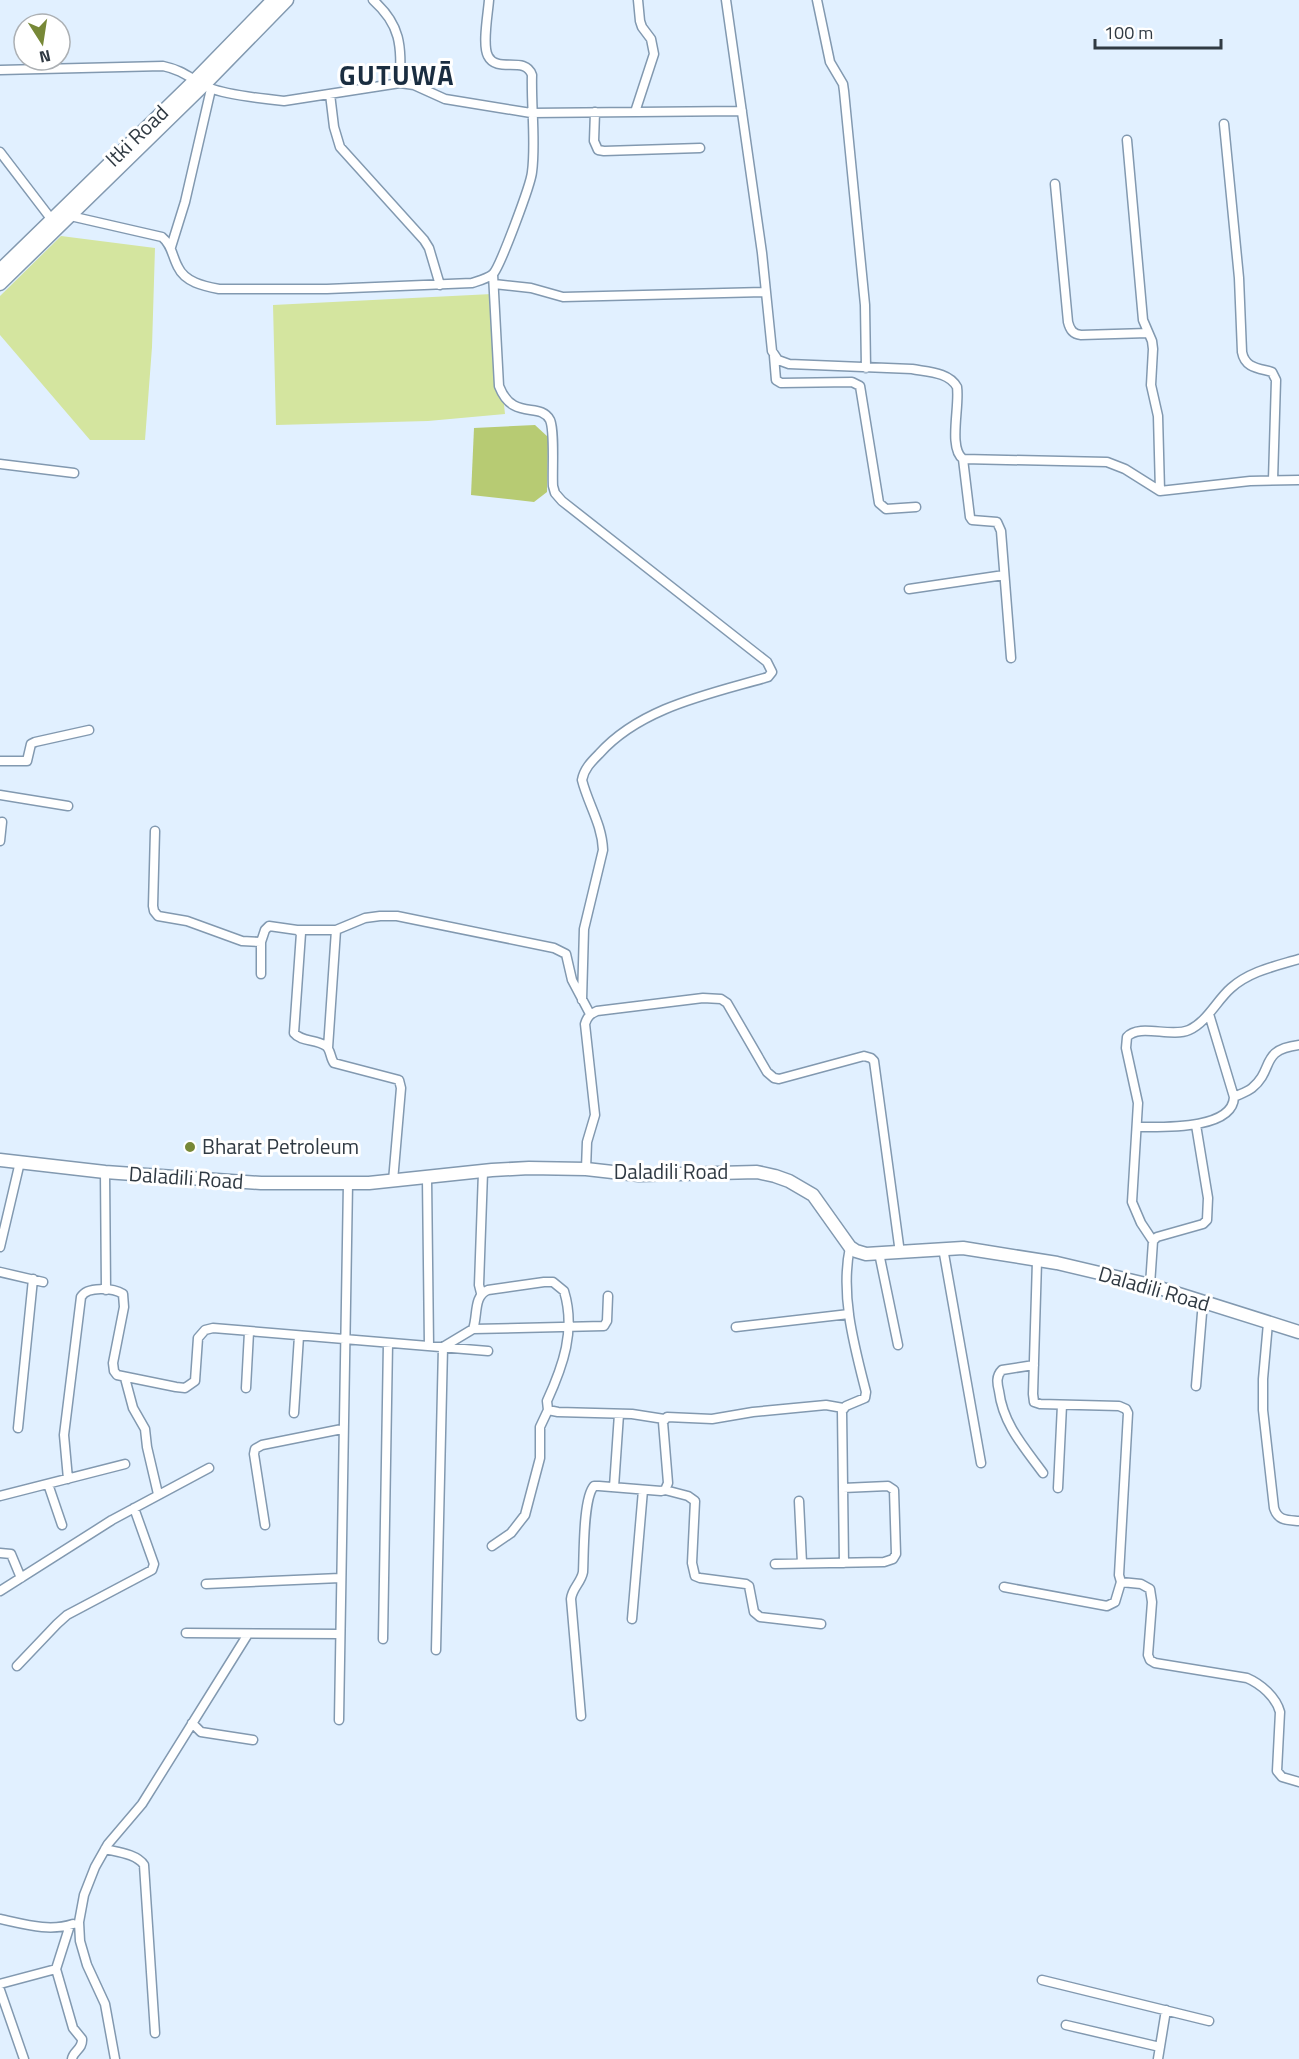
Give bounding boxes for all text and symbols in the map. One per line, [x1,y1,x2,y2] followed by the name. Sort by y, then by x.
[12,12,72,72] north arrow
[1095,12,1221,50] scale bar
[1104,19,1153,46] text: 100 m
[37,44,53,70] text: N
[339,54,455,95] district label: GUTUWĀ
[97,97,175,174] street label: Itki Road
[202,1130,359,1162] place label: Bharat Petroleum
[183,1140,197,1154] marker: Bharat Petroleum
[614,1155,728,1187] street label: Daladili Road
[128,1157,244,1197] street label: Daladili Road
[1095,1257,1214,1319] street label: Daladili Road

